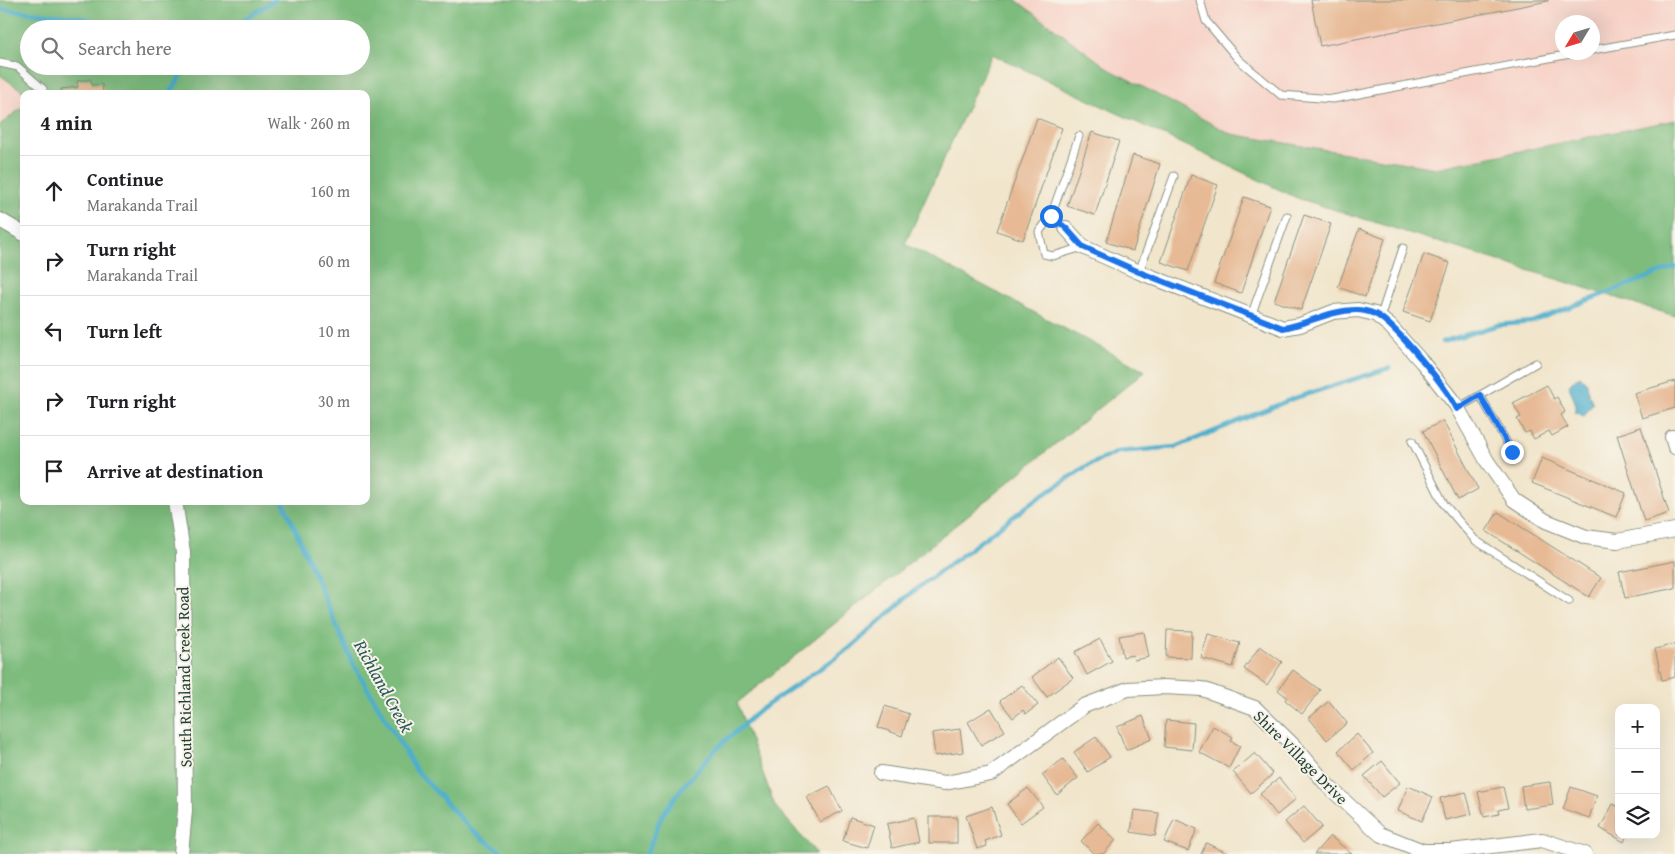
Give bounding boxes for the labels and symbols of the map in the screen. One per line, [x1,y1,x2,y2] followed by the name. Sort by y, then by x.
[1555,15,1600,60] north arrow
[1040,205,1063,228] route start
[1501,441,1524,464] route end
[170,586,198,768] street label: South Richland Creek Road
[347,634,421,738] water label: Richland Creek
[1248,704,1354,810] street label: Shire Village Drive

